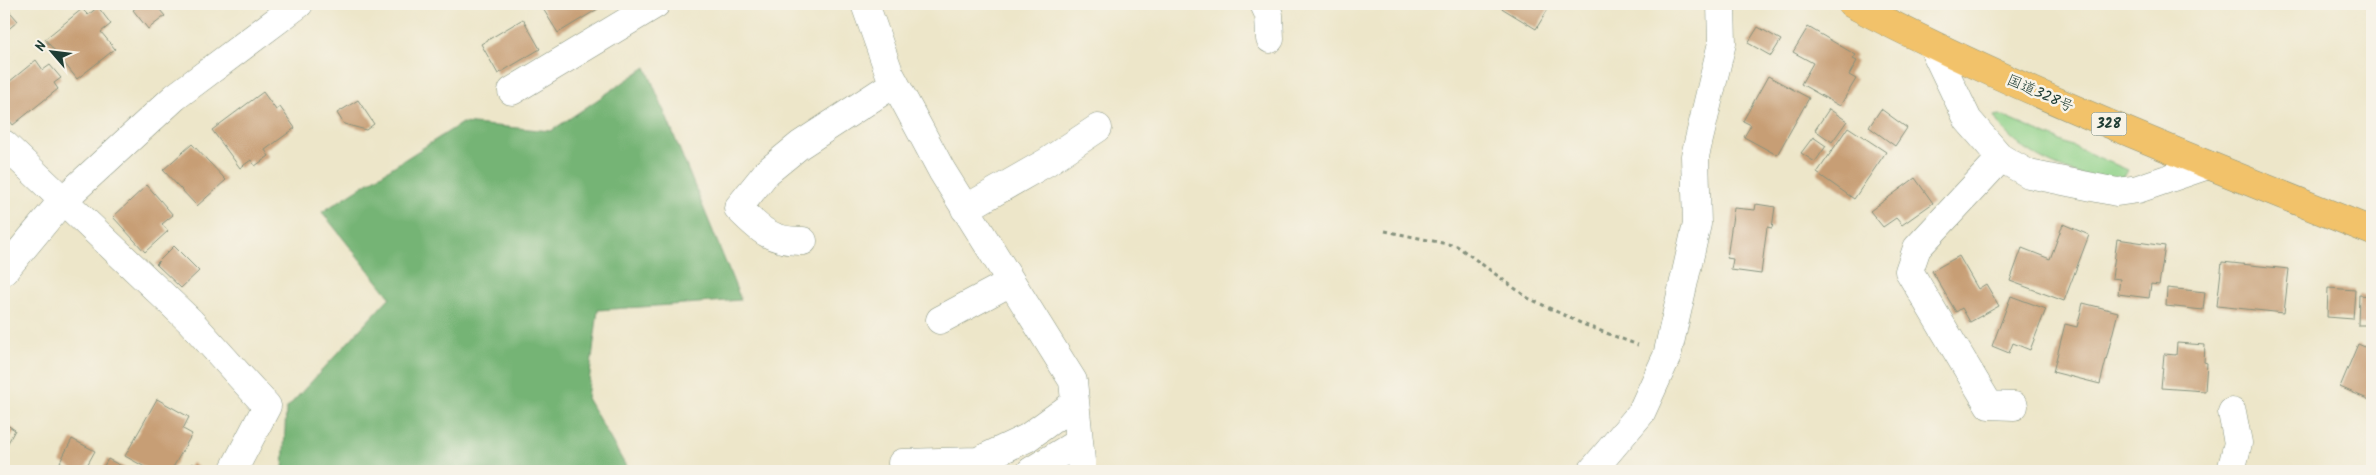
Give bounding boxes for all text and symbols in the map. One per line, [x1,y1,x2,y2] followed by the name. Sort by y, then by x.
[28,28,78,78] north arrow
[30,37,53,55] text: N
[2003,69,2077,119] street label: 国道328号
[2092,112,2126,136] road number: 328

